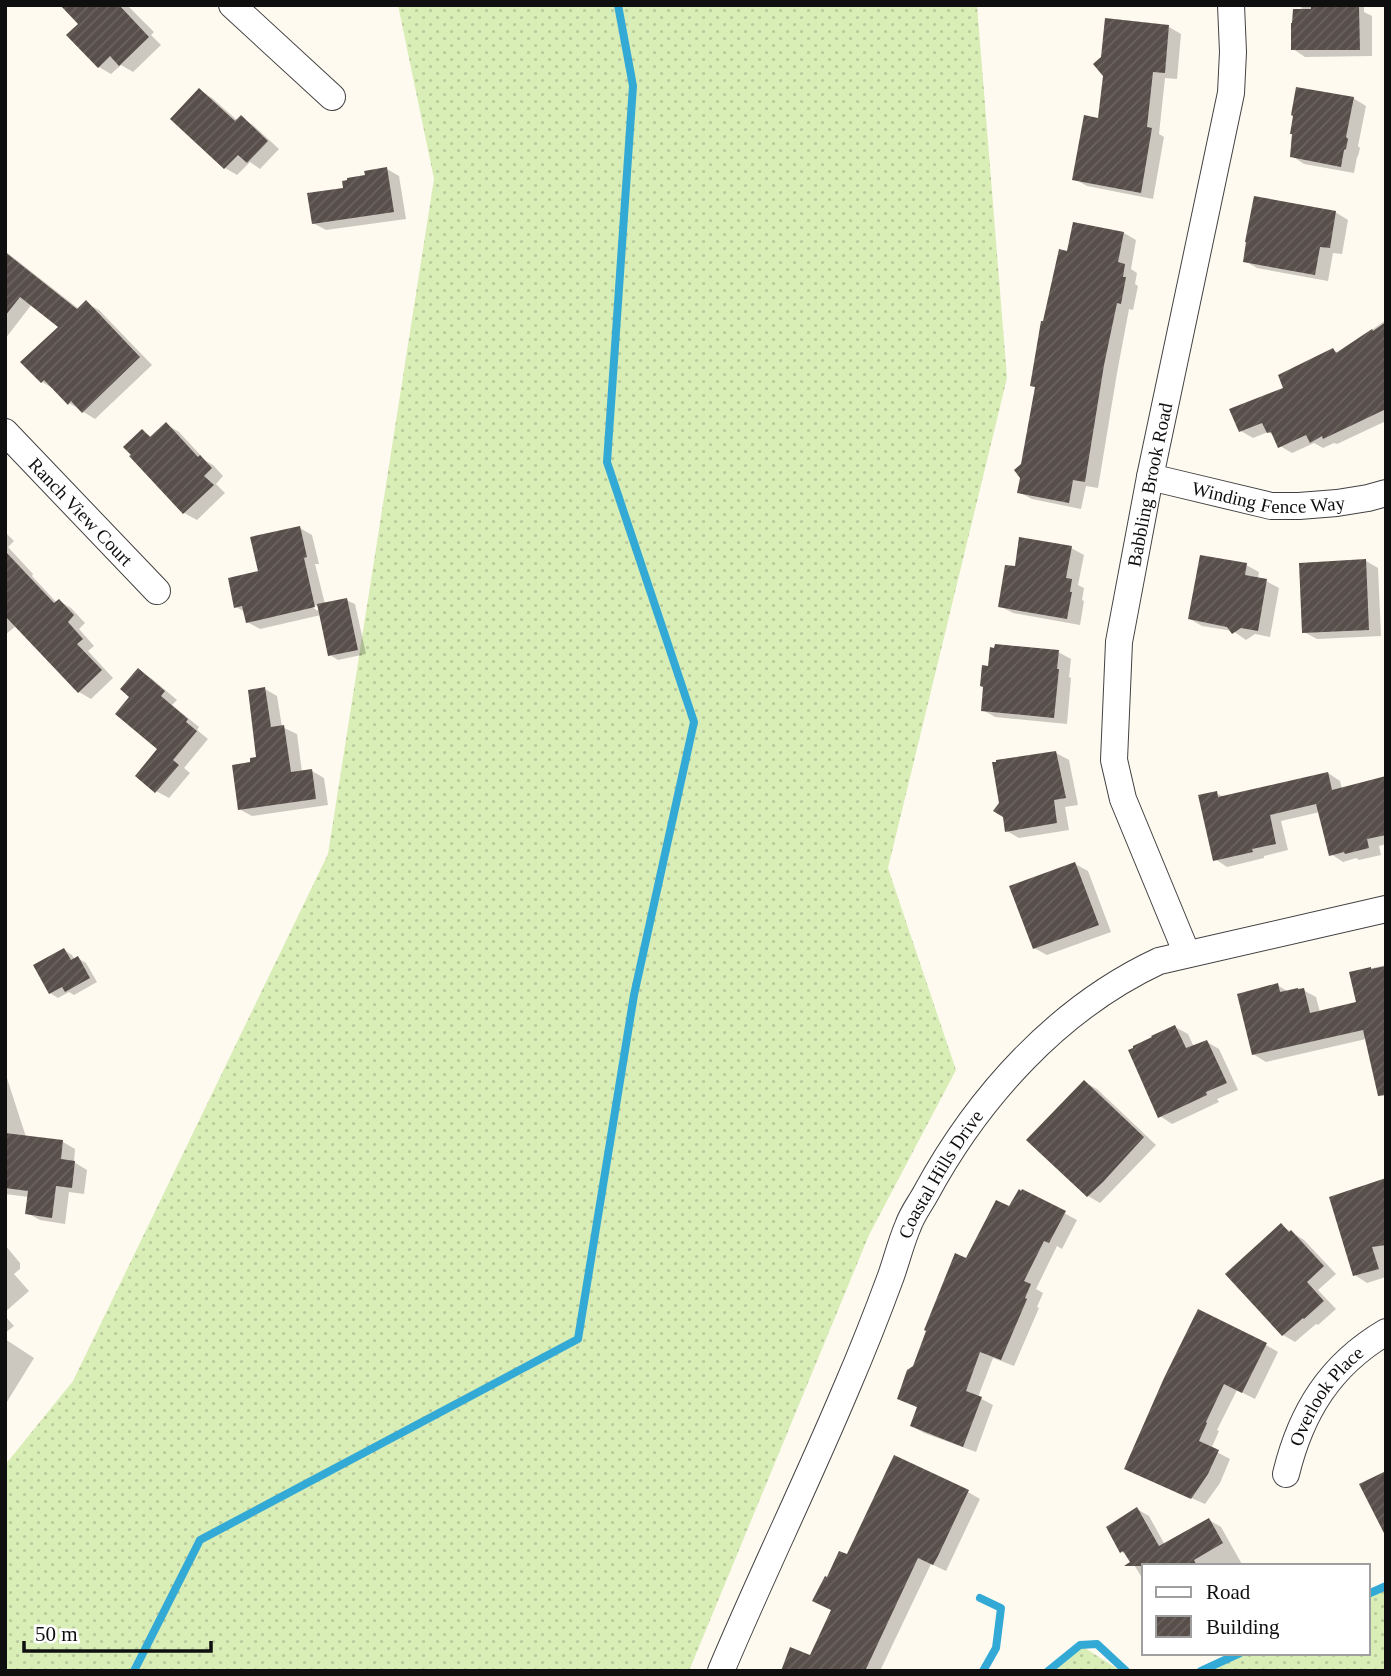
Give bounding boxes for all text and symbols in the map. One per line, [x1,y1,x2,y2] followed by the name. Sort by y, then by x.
[1123,400,1176,568] street label: Babbling Brook Road
[25,453,138,570] street label: Ranch View Court
[1190,477,1347,517] street label: Winding Fence Way
[894,1105,987,1241] street label: Coastal Hills Drive
[1285,1341,1367,1449] street label: Overlook Place
[1142,1564,1370,1655] legend
[1206,1580,1251,1604] text: Road
[24,1610,212,1654] scale bar
[1206,1615,1280,1639] text: Building
[35,1622,78,1646] text: 50 m

